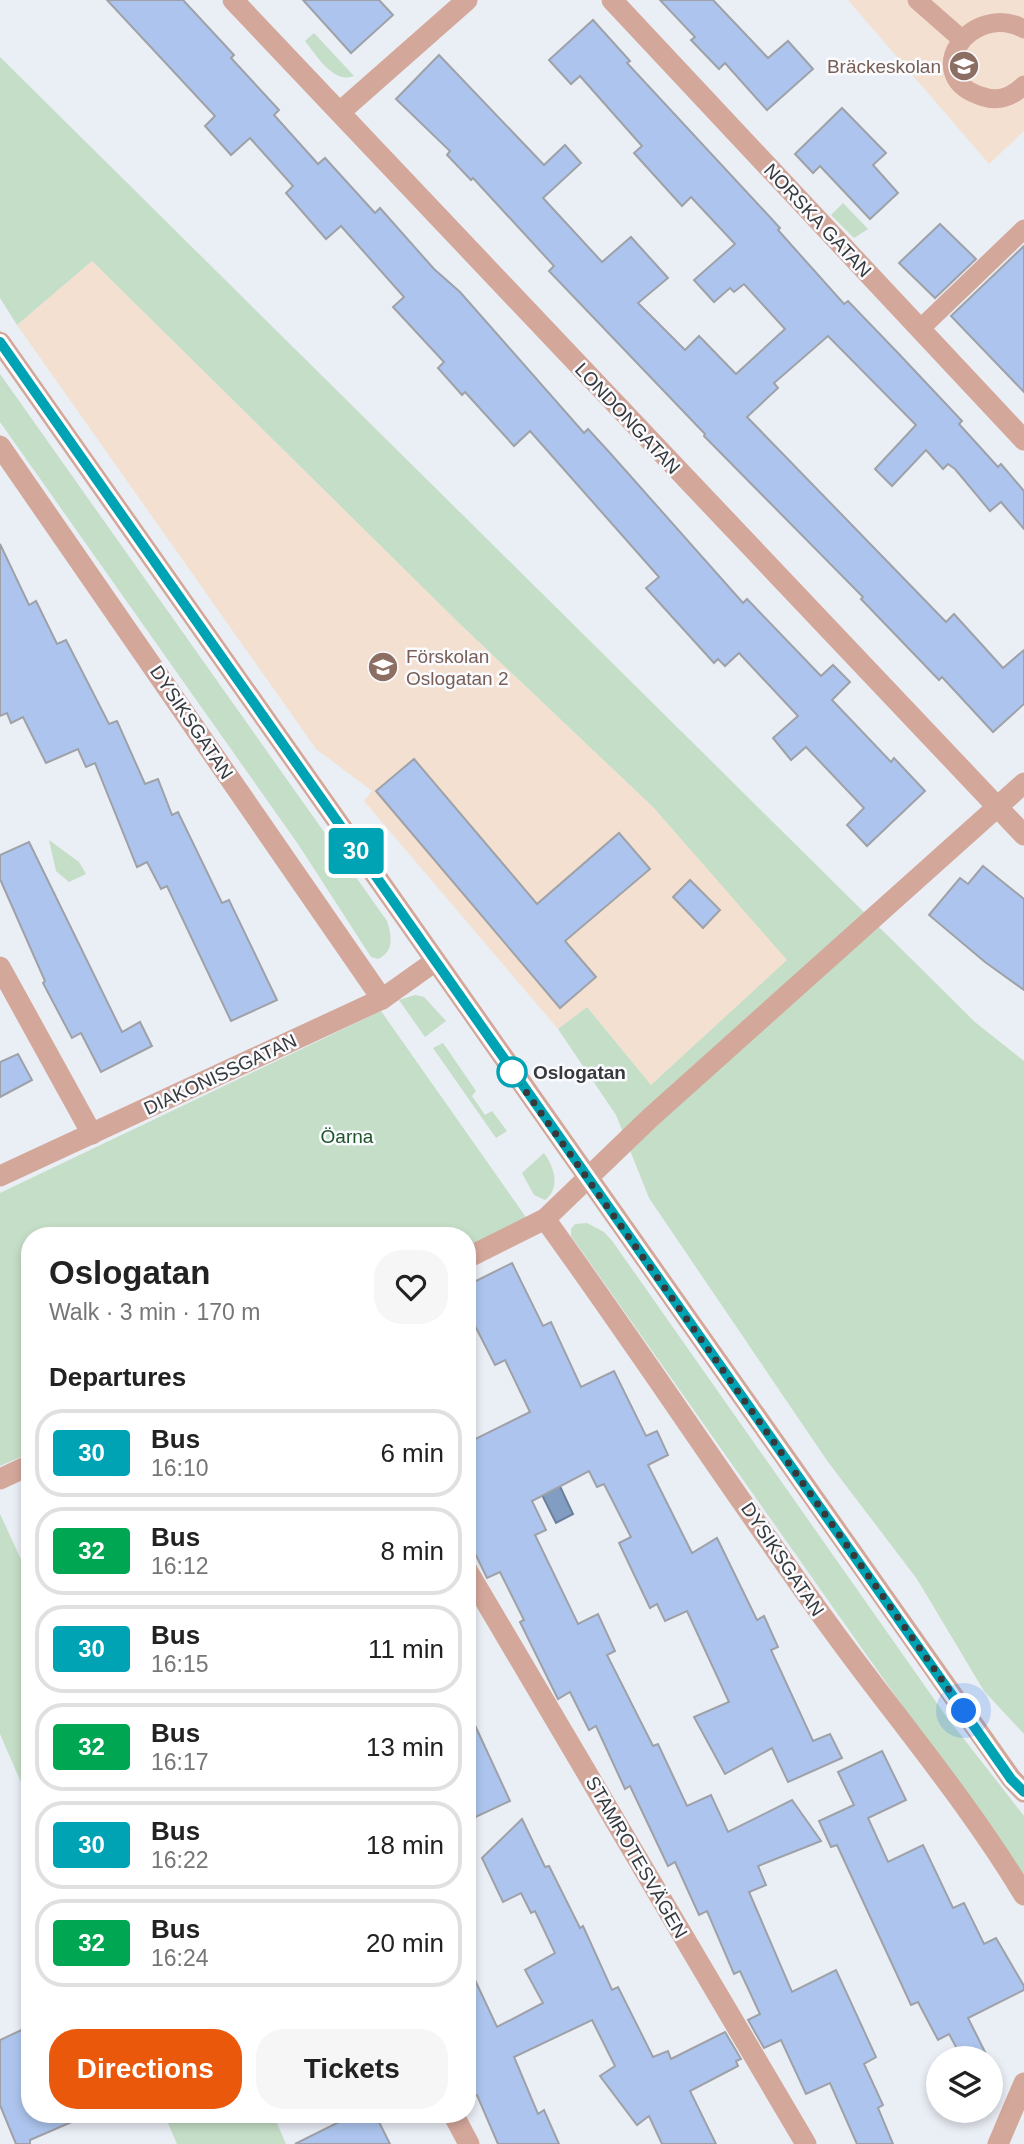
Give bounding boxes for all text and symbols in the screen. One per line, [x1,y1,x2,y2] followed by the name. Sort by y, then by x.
[947,49,981,83] school or university icon: Bräckeskolan
[827,56,941,77] place label: Bräckeskolan
[760,159,875,281] street label: NORSKA GATAN
[571,359,684,478] street label: LONDONGATAN
[406,646,508,689] place label: Förskolan Oslogatan 2
[366,650,400,684] school or university icon: Förskolan Oslogatan 2
[146,662,237,783] street label: DYSIKSGATAN
[324,828,388,874] line badge: 30
[343,837,369,864] text: 30
[141,1030,300,1119] street label: DIAKONISSGATAN
[497,1057,527,1087] marker: Oslogatan
[533,1062,626,1083] place label: Oslogatan
[321,1126,374,1147] park label: Öarna
[374,1250,448,1324] button: heart
[49,1254,210,1291] text: Oslogatan
[49,1299,260,1325] text: Walk · 3 min · 170 m
[49,1362,186,1392] text: Departures
[151,1424,200,1454] text: Bus
[380,1438,444,1468] text: 6 min
[78,1439,105,1466] text: 30
[151,1455,209,1481] text: 16:10
[737,1499,828,1620] street label: DYSIKSGATAN
[151,1522,200,1552] text: Bus
[380,1536,444,1566] text: 8 min
[78,1537,105,1564] text: 32
[151,1553,209,1579] text: 16:12
[151,1620,200,1650] text: Bus
[368,1634,444,1664] text: 11 min
[78,1635,105,1662] text: 30
[151,1651,209,1677] text: 16:15
[946,1693,981,1728] your location
[151,1718,200,1748] text: Bus
[366,1732,444,1762] text: 13 min
[78,1733,105,1760] text: 32
[151,1749,209,1775] text: 16:17
[582,1773,691,1942] street label: STAMROTESVÄGEN
[151,1816,200,1846] text: Bus
[366,1830,444,1860] text: 18 min
[78,1831,105,1858] text: 30
[151,1847,209,1873] text: 16:22
[151,1914,200,1944] text: Bus
[366,1928,444,1958] text: 20 min
[78,1929,105,1956] text: 32
[151,1945,209,1971] text: 16:24
[49,2029,242,2109] button: Directions
[256,2029,448,2109] button: Tickets
[926,2046,1003,2123] map controls
[926,2046,1003,2123] button: layers

